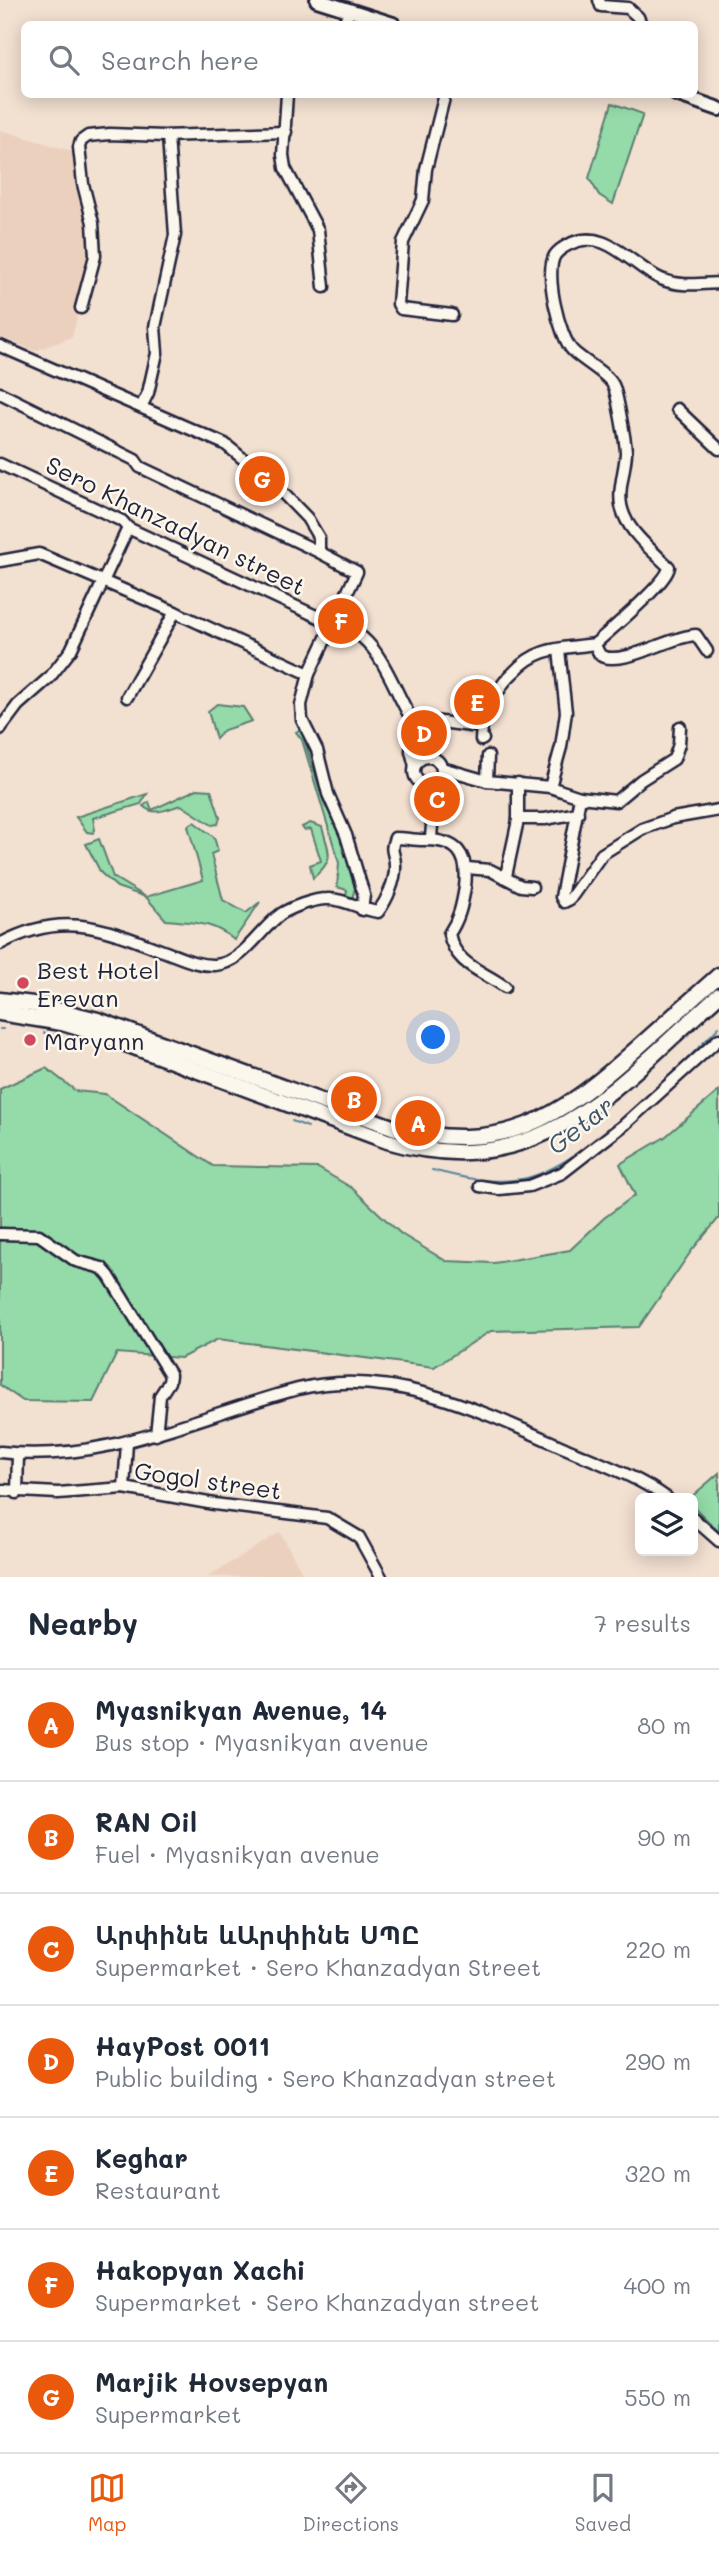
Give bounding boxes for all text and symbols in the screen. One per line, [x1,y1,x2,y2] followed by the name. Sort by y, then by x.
[21,21,698,98] search box
[45,41,83,79] icon: search
[101,43,259,77] text: Search here
[41,449,311,601] street label: Sero Khanzadyan street
[239,453,285,505] pin: G
[318,595,364,647] pin: F
[454,676,500,728] pin: E
[401,707,447,759] pin: D
[414,773,460,825] pin: C
[37,954,159,1013] place label: Best Hotel Erevan
[15,975,31,991] marker: Best Hotel Erevan
[416,1020,450,1054] your location
[44,1025,144,1056] place label: Maryann
[22,1032,38,1048] marker: Maryann
[331,1073,377,1125] pin: B
[540,1088,620,1162] water label: Getar
[395,1097,441,1149] pin: A
[132,1454,284,1506] street label: Gogol street
[635,1493,698,1556] map controls
[635,1493,698,1556] button: layers
[28,1603,138,1643] text: Nearby
[594,1608,691,1638] text: 7 results
[95,1693,387,1727] text: Myasnikyan Avenue, 14
[43,1710,59,1740] text: A
[637,1710,691,1740] text: 80 m
[95,1727,429,1757] text: Bus stop · Myasnikyan avenue
[95,1805,197,1839] text: RAN Oil
[43,1822,59,1852] text: B
[638,1822,691,1852] text: 90 m
[95,1839,380,1869] text: Fuel · Myasnikyan avenue
[95,1917,420,1951] text: Արփինե ևԱրփինե ՍՊԸ
[42,1934,60,1964] text: C
[625,1934,691,1964] text: 220 m
[95,1952,541,1982] text: Supermarket · Sero Khanzadyan Street
[95,2029,270,2063] text: HayPost 0011
[43,2046,59,2076] text: D
[625,2046,691,2076] text: 290 m
[95,2063,556,2093] text: Public building · Sero Khanzadyan street
[95,2141,188,2175] text: Keghar
[44,2158,58,2188] text: E
[625,2158,691,2188] text: 320 m
[95,2175,221,2205] text: Restaurant
[95,2253,306,2287] text: Hakopyan Xachi
[44,2270,58,2300] text: F
[623,2270,691,2300] text: 400 m
[95,2287,539,2317] text: Supermarket · Sero Khanzadyan street
[95,2365,328,2399] text: Marjik Hovsepyan
[42,2382,60,2412] text: G
[624,2382,691,2412] text: 550 m
[95,2399,241,2429] text: Supermarket
[88,2469,127,2536] tab: Map
[302,2469,399,2536] tab: Directions
[575,2469,631,2536] tab: Saved

